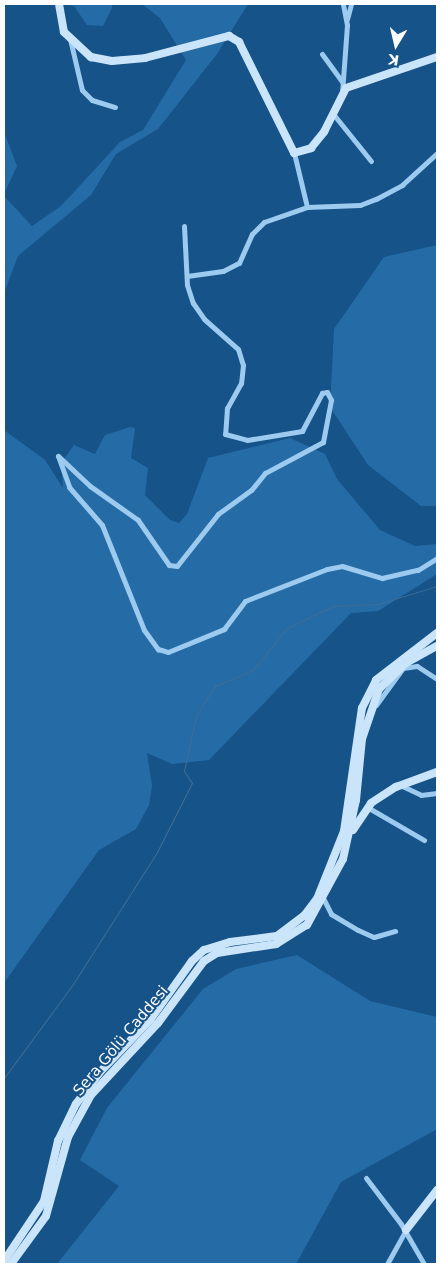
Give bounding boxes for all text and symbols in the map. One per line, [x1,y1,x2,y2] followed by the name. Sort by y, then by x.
[371,20,421,70] north arrow
[387,51,400,69] text: K
[70,982,172,1100] street label: Sera Gölü Caddesi

